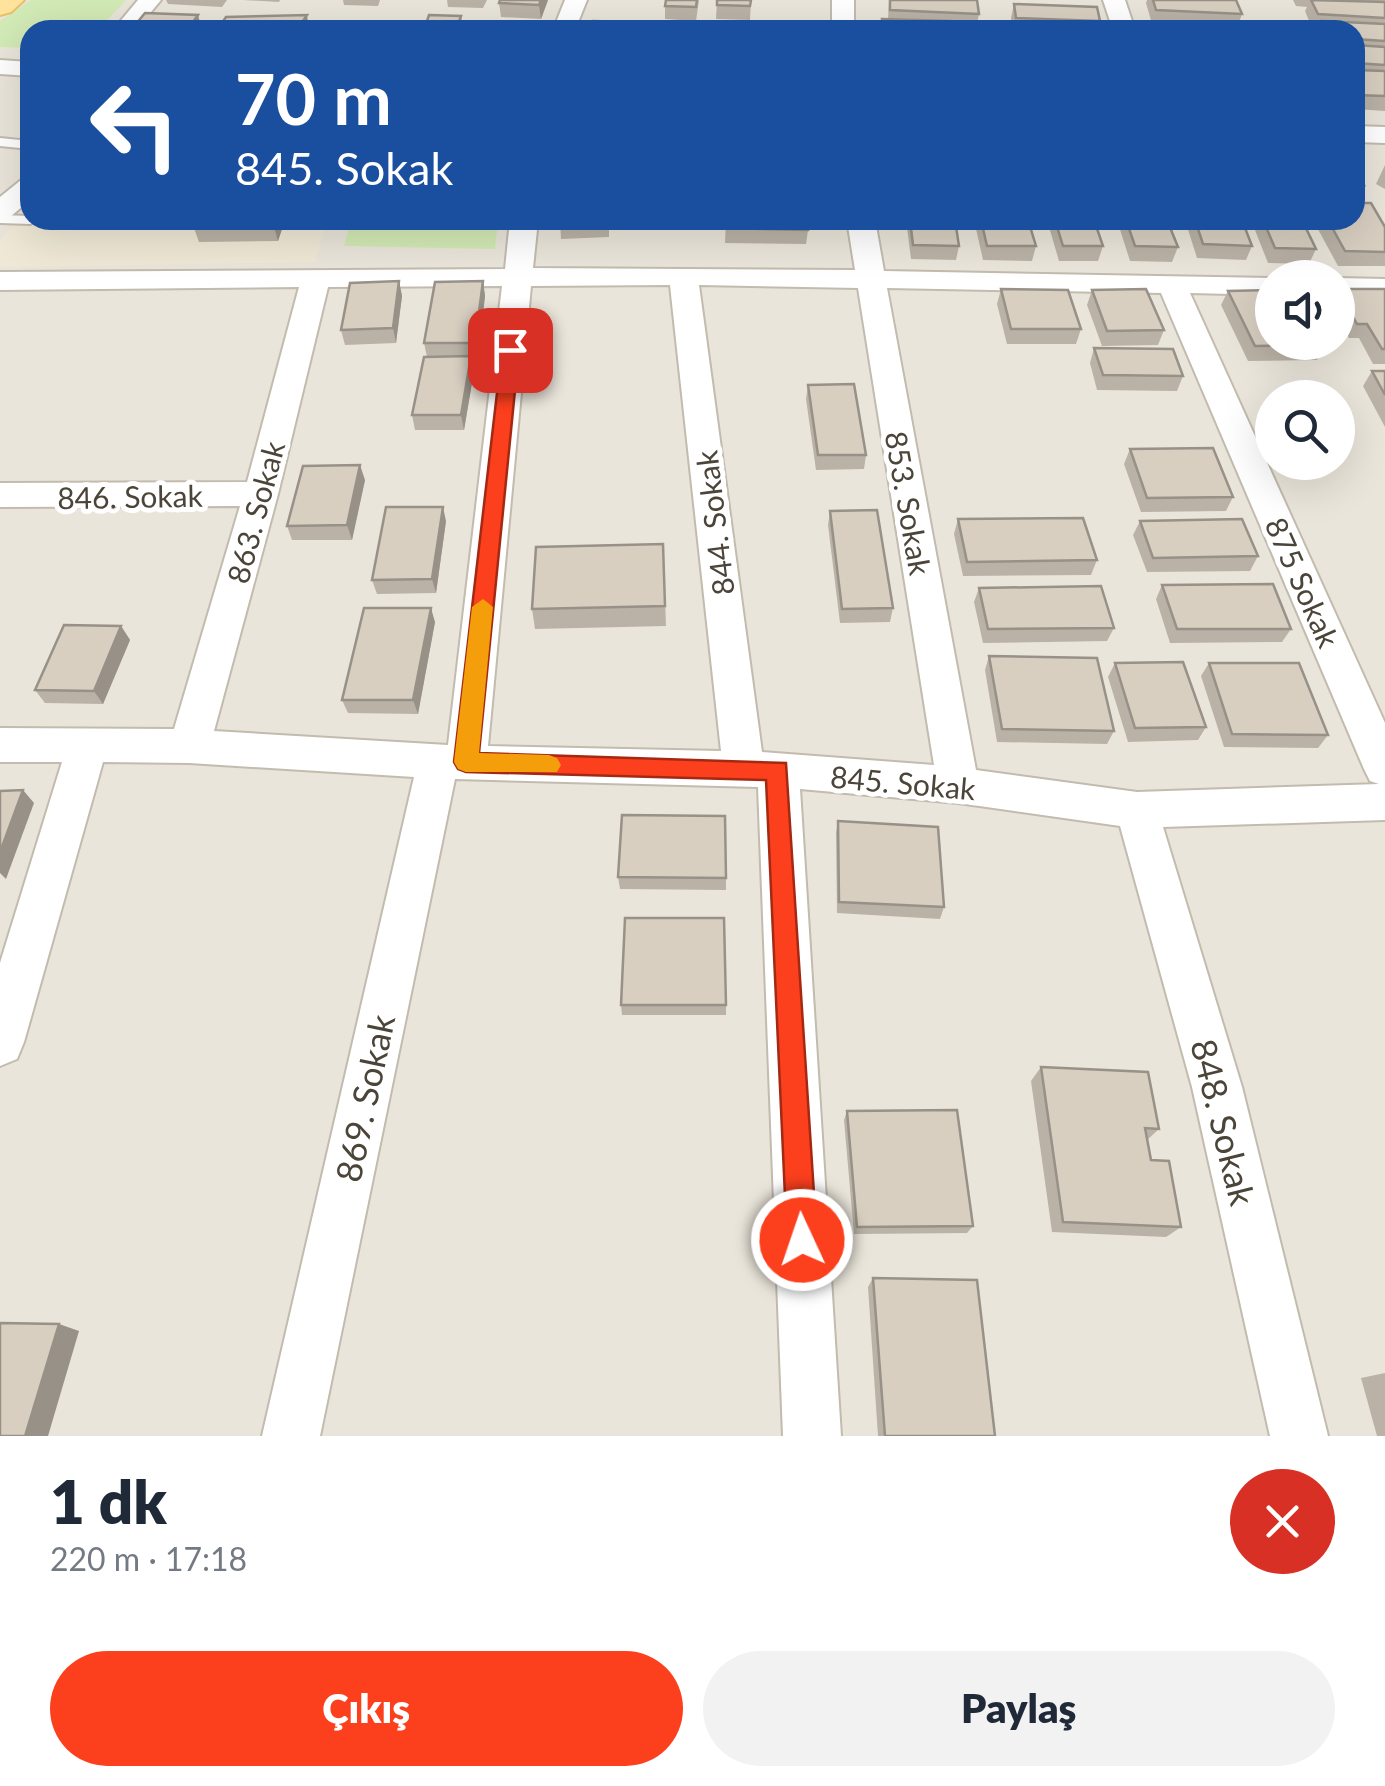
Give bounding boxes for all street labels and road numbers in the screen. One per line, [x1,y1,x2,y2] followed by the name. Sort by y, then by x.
[879,428,939,579] street label: 853. Sokak
[219,436,291,587] street label: 863. Sokak
[687,448,741,597] street label: 844. Sokak
[57,477,204,515] street label: 846. Sokak
[1258,511,1348,653] street label: 875 Sokak
[829,758,978,806] street label: 845. Sokak
[326,1010,402,1185] street label: 869. Sokak
[1183,1035,1265,1210] street label: 848. Sokak

